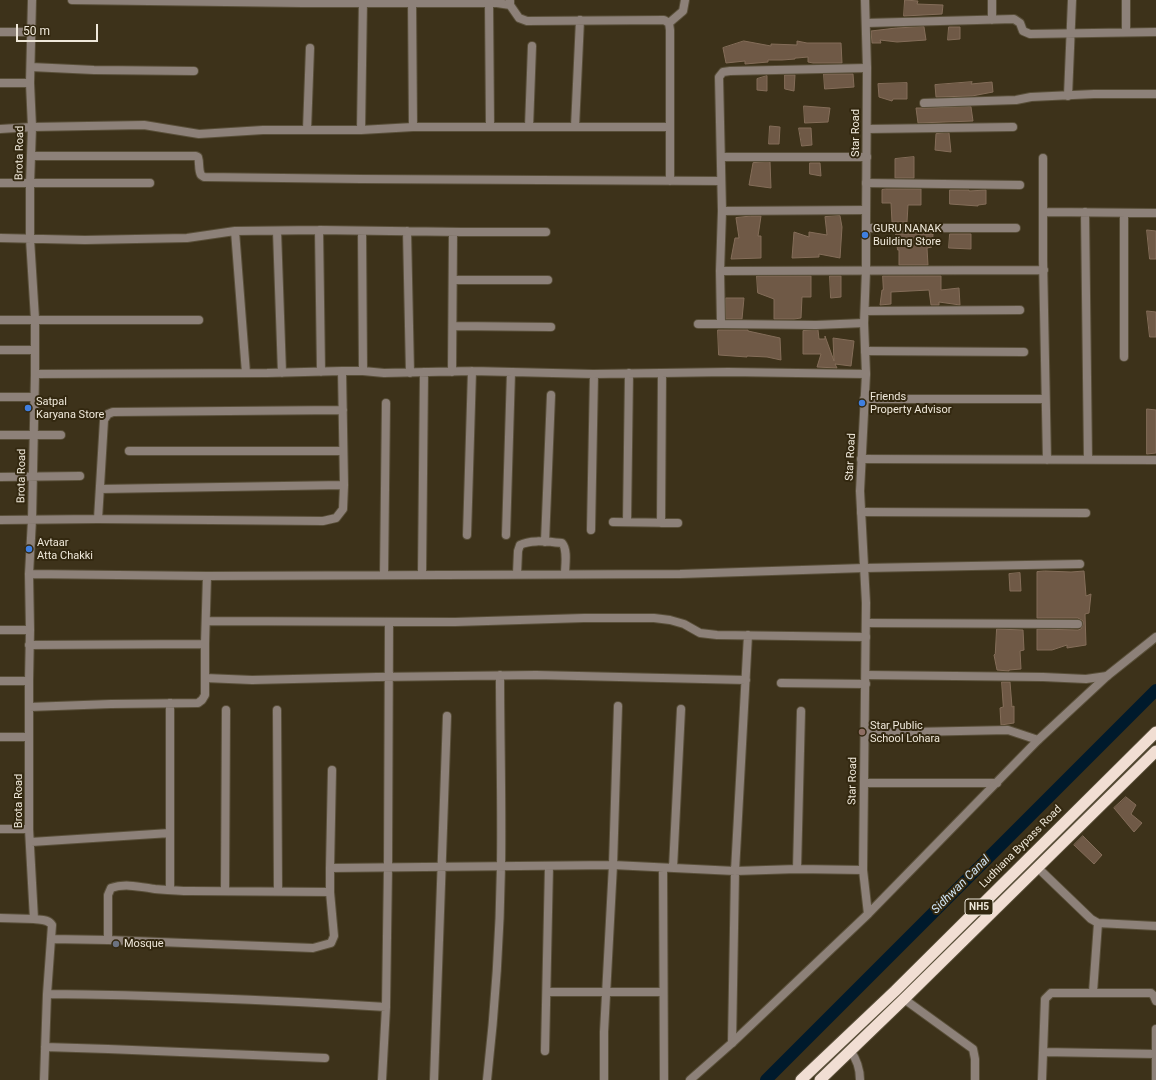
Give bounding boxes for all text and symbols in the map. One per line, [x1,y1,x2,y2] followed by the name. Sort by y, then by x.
[18,16,100,42] scale bar
[23,24,50,38] text: 50 m
[849,109,863,157] street label: Star Road
[13,126,27,180] street label: Brota Road
[873,222,941,248] place label: GURU NANAK Building Store
[860,230,870,240] marker: GURU NANAK Building Store
[870,390,951,416] place label: Friends Property Advisor
[36,395,104,421] place label: Satpal Karyana Store
[857,398,867,408] marker: Friends Property Advisor
[23,403,33,413] marker: Satpal Karyana Store
[843,433,859,481] street label: Star Road
[15,449,29,503] street label: Brota Road
[37,536,93,562] place label: Avtaar Atta Chakki
[24,544,34,554] marker: Avtaar Atta Chakki
[870,719,940,745] place label: Star Public School Lohara
[857,727,867,737] marker: Star Public School Lohara
[846,757,860,805] street label: Star Road
[12,774,26,828] street label: Brota Road
[977,803,1065,891] street label: Ludhiana Bypass Road
[929,853,993,917] water label: Sidhwan Canal
[965,899,993,915] road number: NH5
[124,937,164,951] place label: Mosque
[111,939,121,949] marker: Mosque

